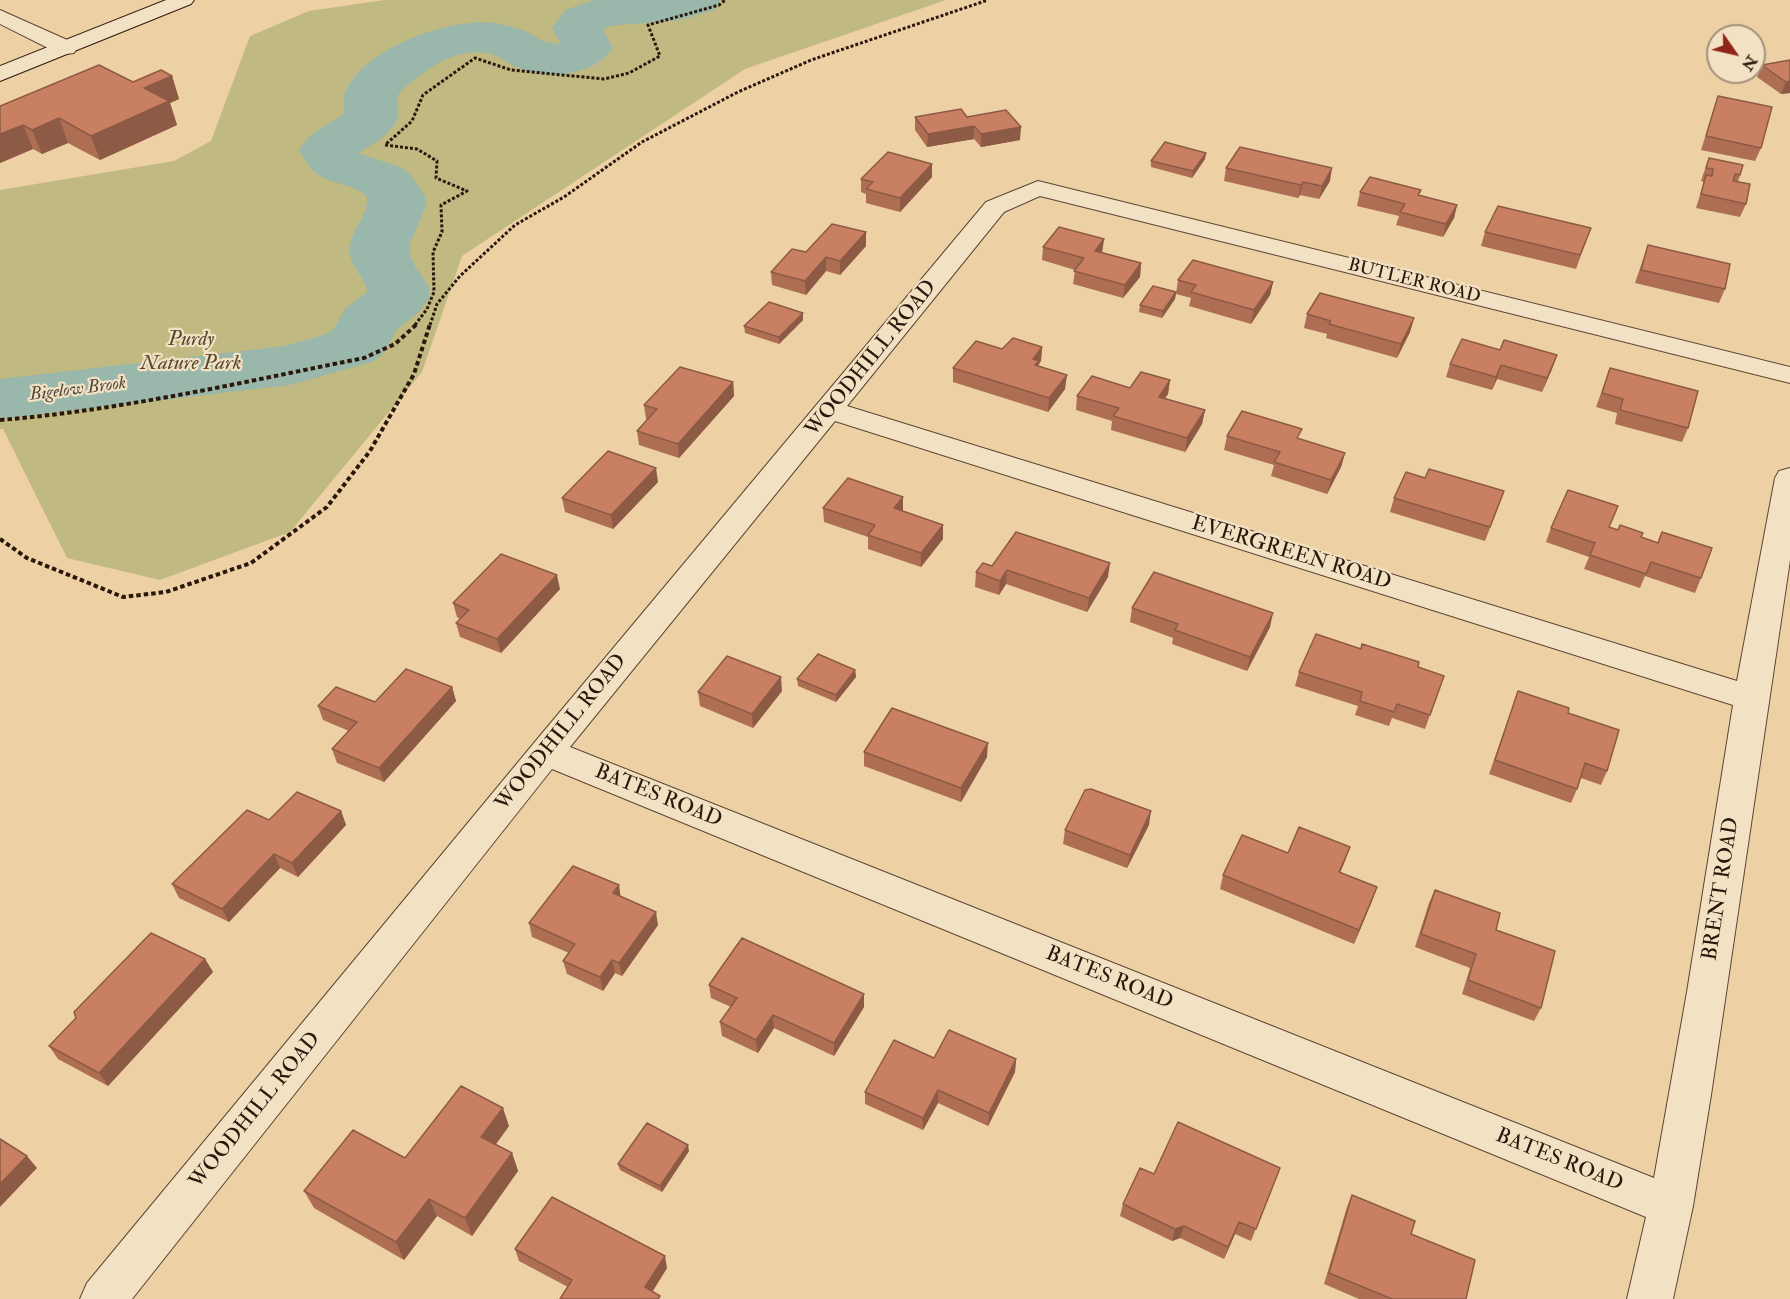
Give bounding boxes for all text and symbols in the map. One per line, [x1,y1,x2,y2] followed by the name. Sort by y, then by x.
[1706,24,1766,84] north arrow
[1737,51,1762,74] text: N
[1345,255,1483,309] street label: BUTLER ROAD
[801,276,943,442] street label: WOODHILL ROAD
[141,327,241,377] park label: Purdy Nature Park
[28,373,128,407] water label: Bigelow Brook
[1188,512,1394,596] street label: EVERGREEN ROAD
[491,650,633,816] street label: WOODHILL ROAD
[591,760,725,834] street label: BATES ROAD
[1698,816,1746,962] street label: BRENT ROAD
[1042,942,1176,1016] street label: BATES ROAD
[185,1028,327,1194] street label: WOODHILL ROAD
[1492,1124,1626,1198] street label: BATES ROAD

